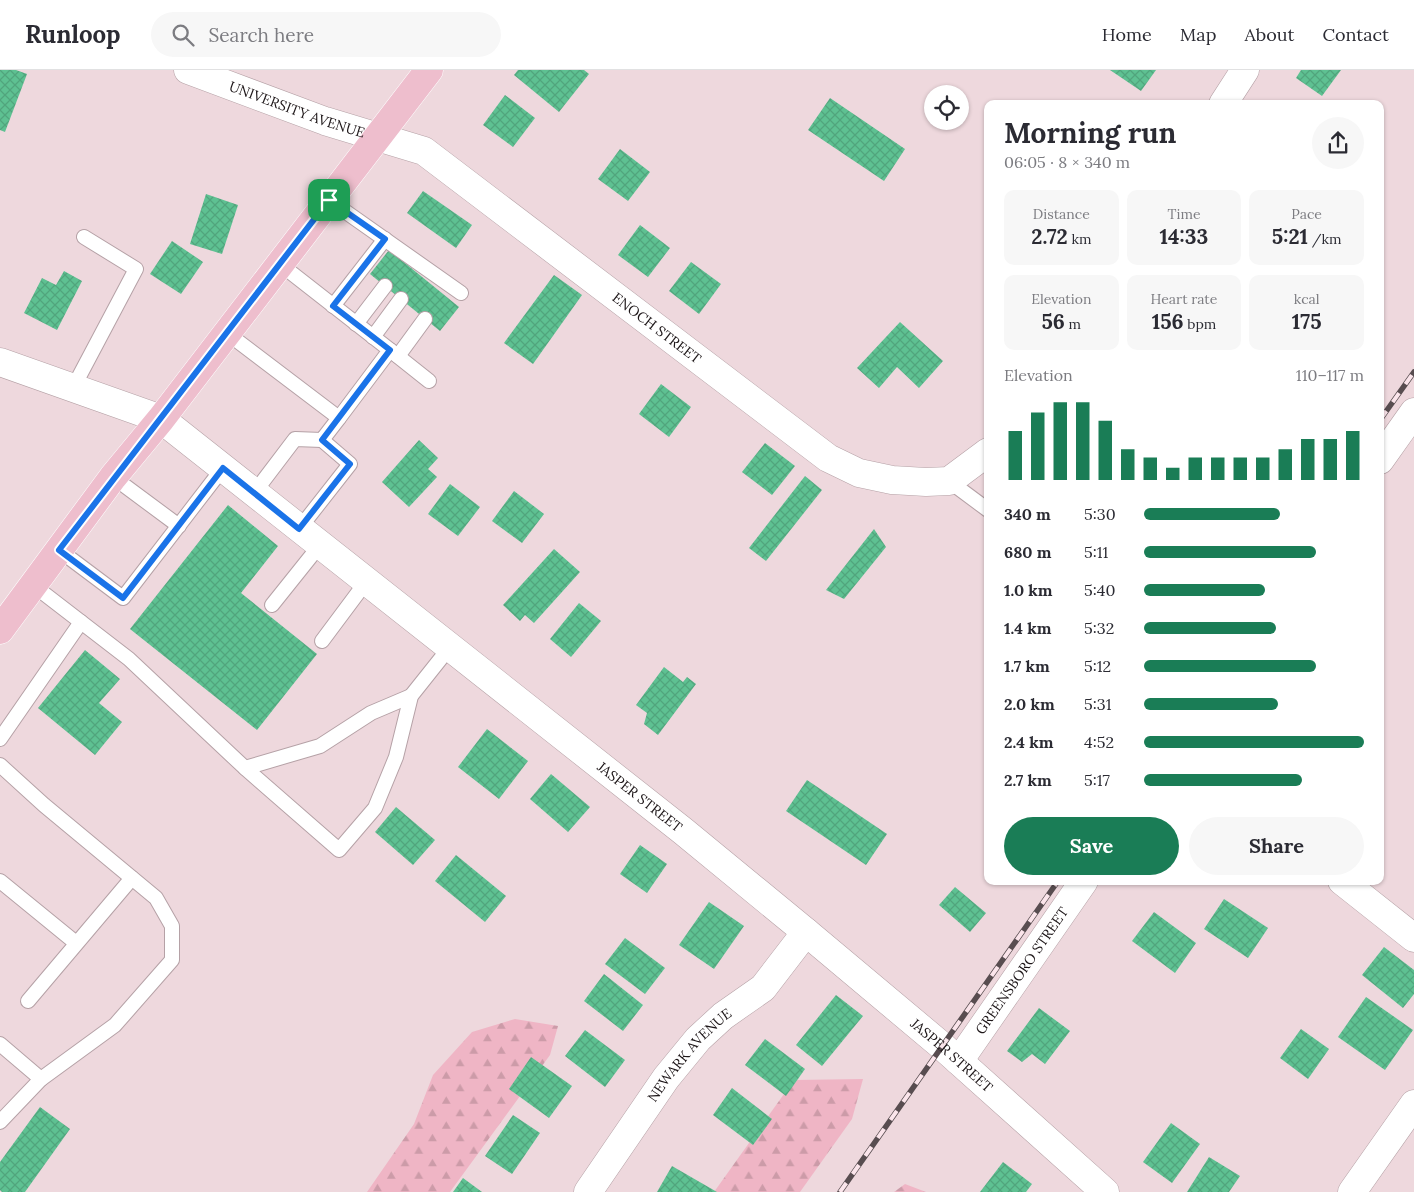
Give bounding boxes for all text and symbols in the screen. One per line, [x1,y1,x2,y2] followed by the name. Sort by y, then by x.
[151,12,501,57] search box
[25,19,121,50] text: Runloop
[169,21,197,49] icon: search
[209,23,314,47] text: Search here
[1102,23,1152,46] text: Home
[1180,23,1216,46] text: Map
[1244,23,1294,46] text: About
[1322,23,1389,46] text: Contact
[227,77,367,142] street label: UNIVERSITY AVENUE
[924,85,969,130] map controls
[924,85,969,130] button: locate
[1004,115,1176,151] text: Morning run
[1312,117,1364,169] button: share
[1004,152,1130,172] text: 06:05 · 8 × 340 m
[308,179,350,221] pin
[315,186,343,214] icon: arrive
[1033,205,1090,223] text: Distance
[1167,205,1200,223] text: Time
[1291,205,1322,223] text: Pace
[1031,223,1068,250] text: 2.72
[1160,223,1208,250] text: 14:33
[1272,223,1308,250] text: 5:21
[1068,230,1091,248] text: km
[1308,230,1342,248] text: /km
[609,288,705,367] street label: ENOCH STREET
[1031,290,1091,308] text: Elevation
[1151,290,1217,308] text: Heart rate
[1294,290,1320,308] text: kcal
[1042,308,1065,335] text: 56
[1152,308,1184,335] text: 156
[1292,308,1322,335] text: 175
[1065,315,1081,333] text: m
[1184,315,1216,333] text: bpm
[1004,365,1073,385] text: Elevation
[1296,365,1364,385] text: 110–117 m
[1004,504,1051,524] text: 340 m
[1084,504,1116,524] text: 5:30
[1004,542,1051,562] text: 680 m
[1084,542,1108,562] text: 5:11
[1004,580,1053,600] text: 1.0 km
[1084,580,1115,600] text: 5:40
[1004,618,1051,638] text: 1.4 km
[1084,618,1114,638] text: 5:32
[1004,656,1050,676] text: 1.7 km
[1084,656,1111,676] text: 5:12
[1004,694,1055,714] text: 2.0 km
[1084,694,1111,714] text: 5:31
[1004,732,1053,752] text: 2.4 km
[1084,732,1114,752] text: 4:52
[593,757,686,836] street label: JASPER STREET
[1004,770,1052,790] text: 2.7 km
[1084,770,1110,790] text: 5:17
[1004,817,1179,875] button: Save
[1189,817,1364,875] button: Share
[971,903,1072,1038] street label: GREENSBORO STREET
[643,1004,735,1105] street label: NEWARK AVENUE
[906,1014,996,1096] street label: JASPER STREET

